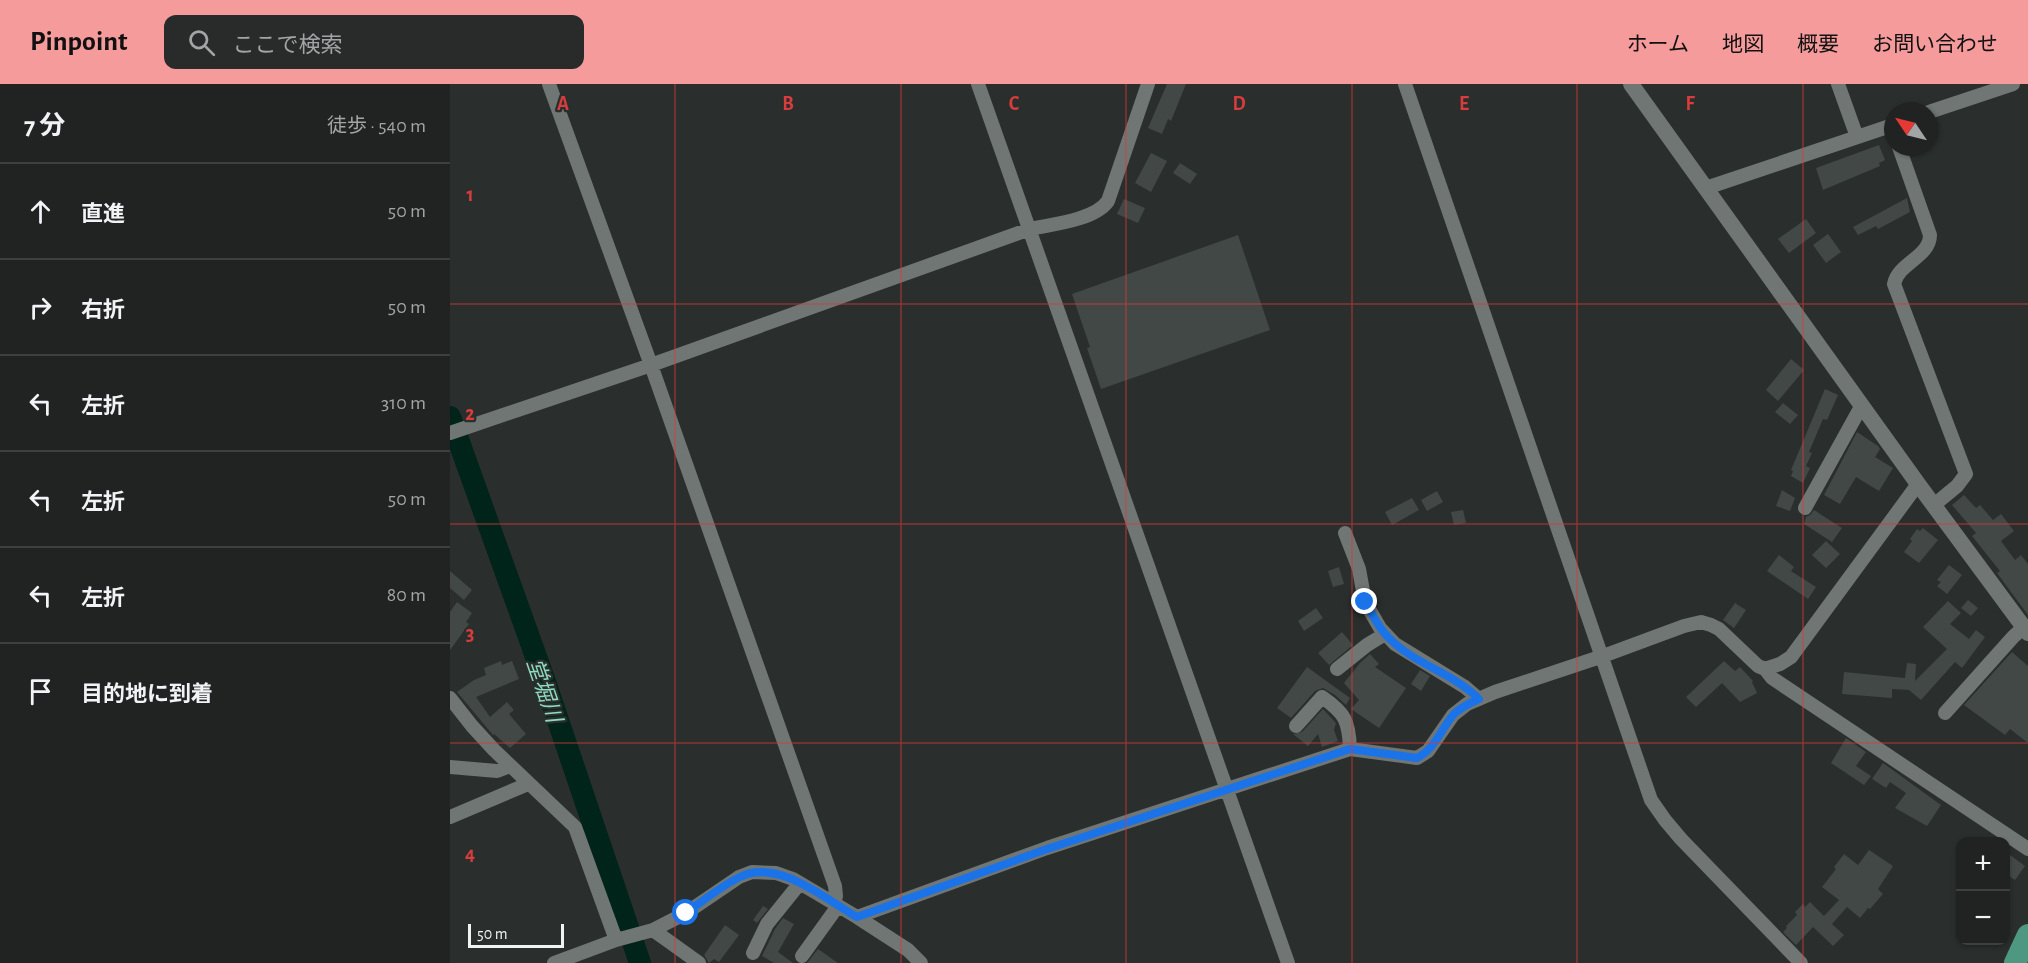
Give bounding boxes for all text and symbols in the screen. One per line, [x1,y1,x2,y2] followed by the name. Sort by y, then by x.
[164,15,584,69] search box
[185,26,218,59] icon: search
[30,28,128,56] text: Pinpoint
[233,34,343,56] text: ここで検索
[1627,34,1689,55] text: ホーム
[1722,34,1764,55] text: 地図
[1797,34,1839,55] text: 概要
[1872,34,1998,55] text: お問い合わせ
[557,94,569,114] text: A
[782,94,794,114] text: B
[1009,94,1020,114] text: C
[1232,94,1246,114] text: D
[1459,94,1469,114] text: E
[1685,94,1695,114] text: F
[1884,102,1938,156] north arrow
[24,113,65,139] text: 7 分
[327,116,426,136] text: 徒歩 · 540 m
[466,185,474,205] text: 1
[24,195,57,228] icon: ahead
[388,201,426,221] text: 50 m
[81,203,125,225] text: 直進
[24,291,57,324] icon: right
[388,297,426,317] text: 50 m
[81,299,125,321] text: 右折
[24,387,57,420] icon: left
[381,393,426,413] text: 310 m
[81,395,125,417] text: 左折
[465,404,475,424] text: 2
[24,483,57,516] icon: left
[388,489,426,509] text: 50 m
[81,491,125,513] text: 左折
[24,579,57,612] icon: left
[387,585,426,605] text: 80 m
[81,587,125,609] text: 左折
[1351,588,1377,614] route end
[466,624,474,644] text: 3
[523,655,567,727] water label: 堂堀川
[24,675,57,708] icon: arrive
[81,683,213,705] text: 目的地に到着
[1956,837,2010,945] map controls
[1956,837,2010,891] button: +
[465,844,475,864] text: 4
[1956,891,2010,945] button: −
[672,899,698,925] route start
[468,921,564,948] scale bar
[477,926,508,942] text: 50 m

